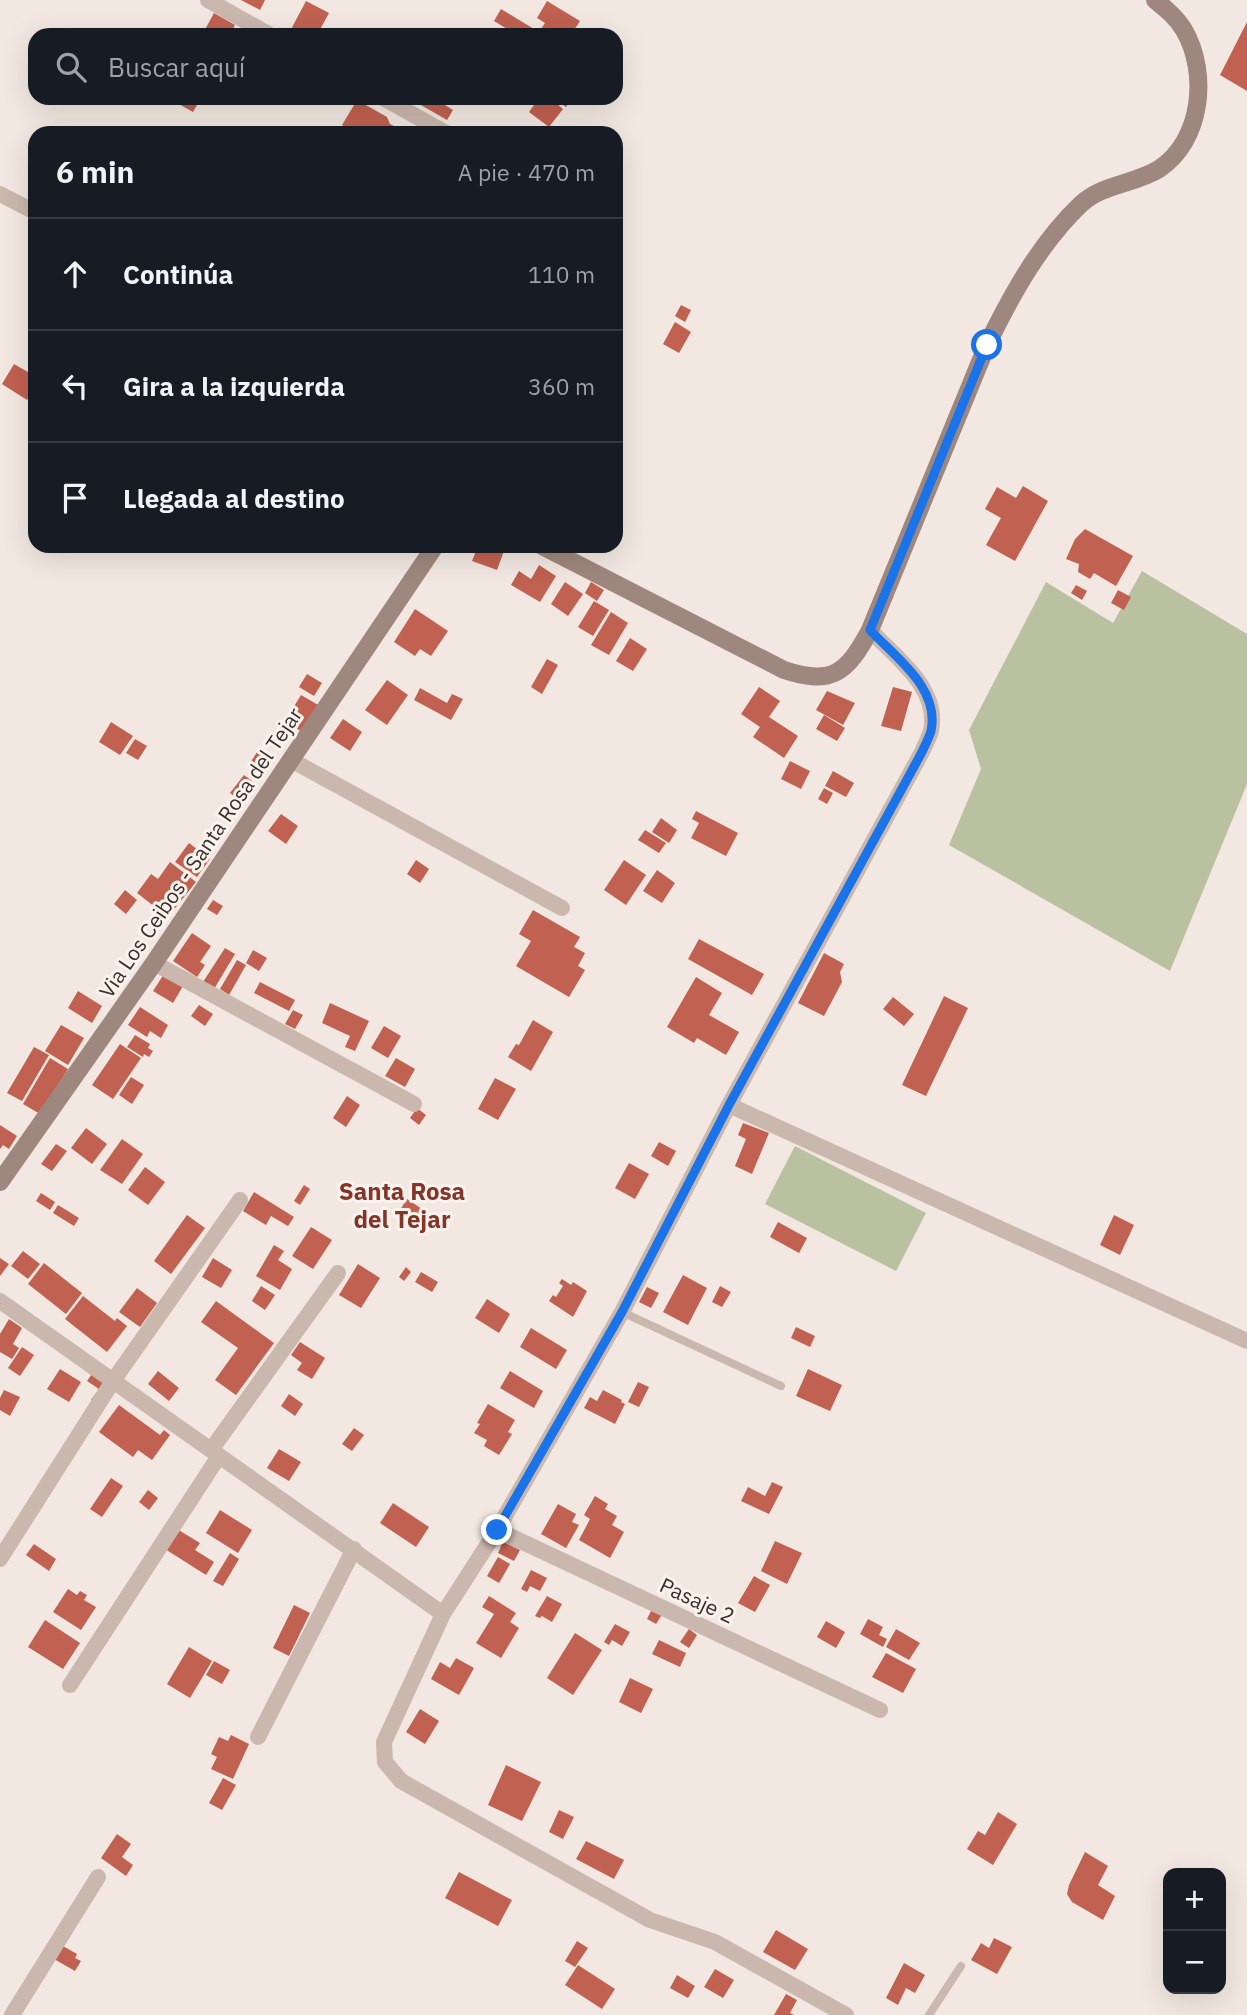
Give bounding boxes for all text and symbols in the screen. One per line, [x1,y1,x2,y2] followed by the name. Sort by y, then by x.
[28,28,623,105] search box
[52,48,90,86] icon: search
[108,50,245,84] text: Buscar aquí
[56,152,134,191] text: 6 min
[458,157,595,187] text: A pie · 470 m
[56,255,94,293] icon: ahead
[123,257,233,291] text: Continúa
[528,259,595,289] text: 110 m
[971,329,1002,360] route start
[56,367,94,405] icon: left
[123,369,345,403] text: Gira a la izquierda
[528,371,595,401] text: 360 m
[56,479,94,517] icon: arrive
[123,481,345,515] text: Llegada al destino
[92,702,308,1003] street label: Via Los Ceibos - Santa Rosa del Tejar
[339,1175,465,1235] district label: Santa Rosa del Tejar
[481,1514,512,1545] route end
[655,1571,739,1630] street label: Pasaje 2
[1163,1868,1226,1994] map controls
[1163,1868,1226,1931] button: +
[1163,1931,1226,1994] button: −

